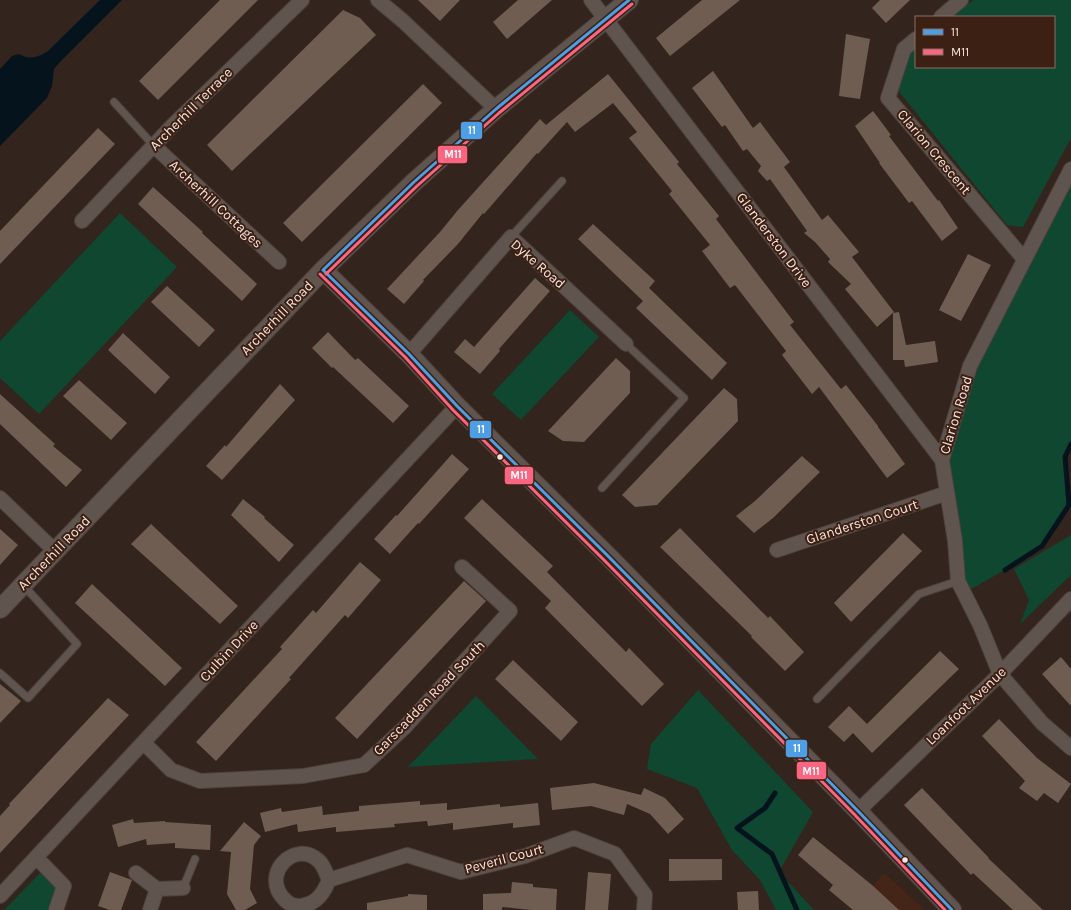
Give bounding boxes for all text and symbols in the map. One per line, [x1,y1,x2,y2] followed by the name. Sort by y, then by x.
[915,16,1055,68] legend
[951,25,959,39] text: 11
[951,45,969,59] text: M11
[146,64,236,154] street label: Archerhill Terrace
[894,106,974,198] street label: Clarion Crescent
[460,121,483,140] line badge: 11
[468,124,476,137] text: 11
[437,145,468,164] line badge: M11
[444,148,462,161] text: M11
[166,156,266,252] street label: Archerhill Cottages
[733,189,815,291] street label: Glanderston Drive
[507,236,569,292] street label: Dyke Road
[237,277,317,359] street label: Archerhill Road
[936,374,976,456] street label: Clarion Road
[469,420,492,439] line badge: 11
[477,423,485,436] text: 11
[495,452,505,462] unlabelled marker
[504,466,534,485] line badge: M11
[510,469,528,482] text: M11
[804,496,920,548] street label: Glanderston Court
[14,512,94,594] street label: Archerhill Road
[196,617,262,685] street label: Culbin Drive
[370,637,488,759] street label: Garscadden Road South
[922,663,1010,749] street label: Loanfoot Avenue
[785,739,808,758] line badge: 11
[793,742,801,755] text: 11
[796,761,827,780] line badge: M11
[802,765,820,778] text: M11
[463,840,545,878] street label: Peveril Court
[900,855,910,865] unlabelled marker

